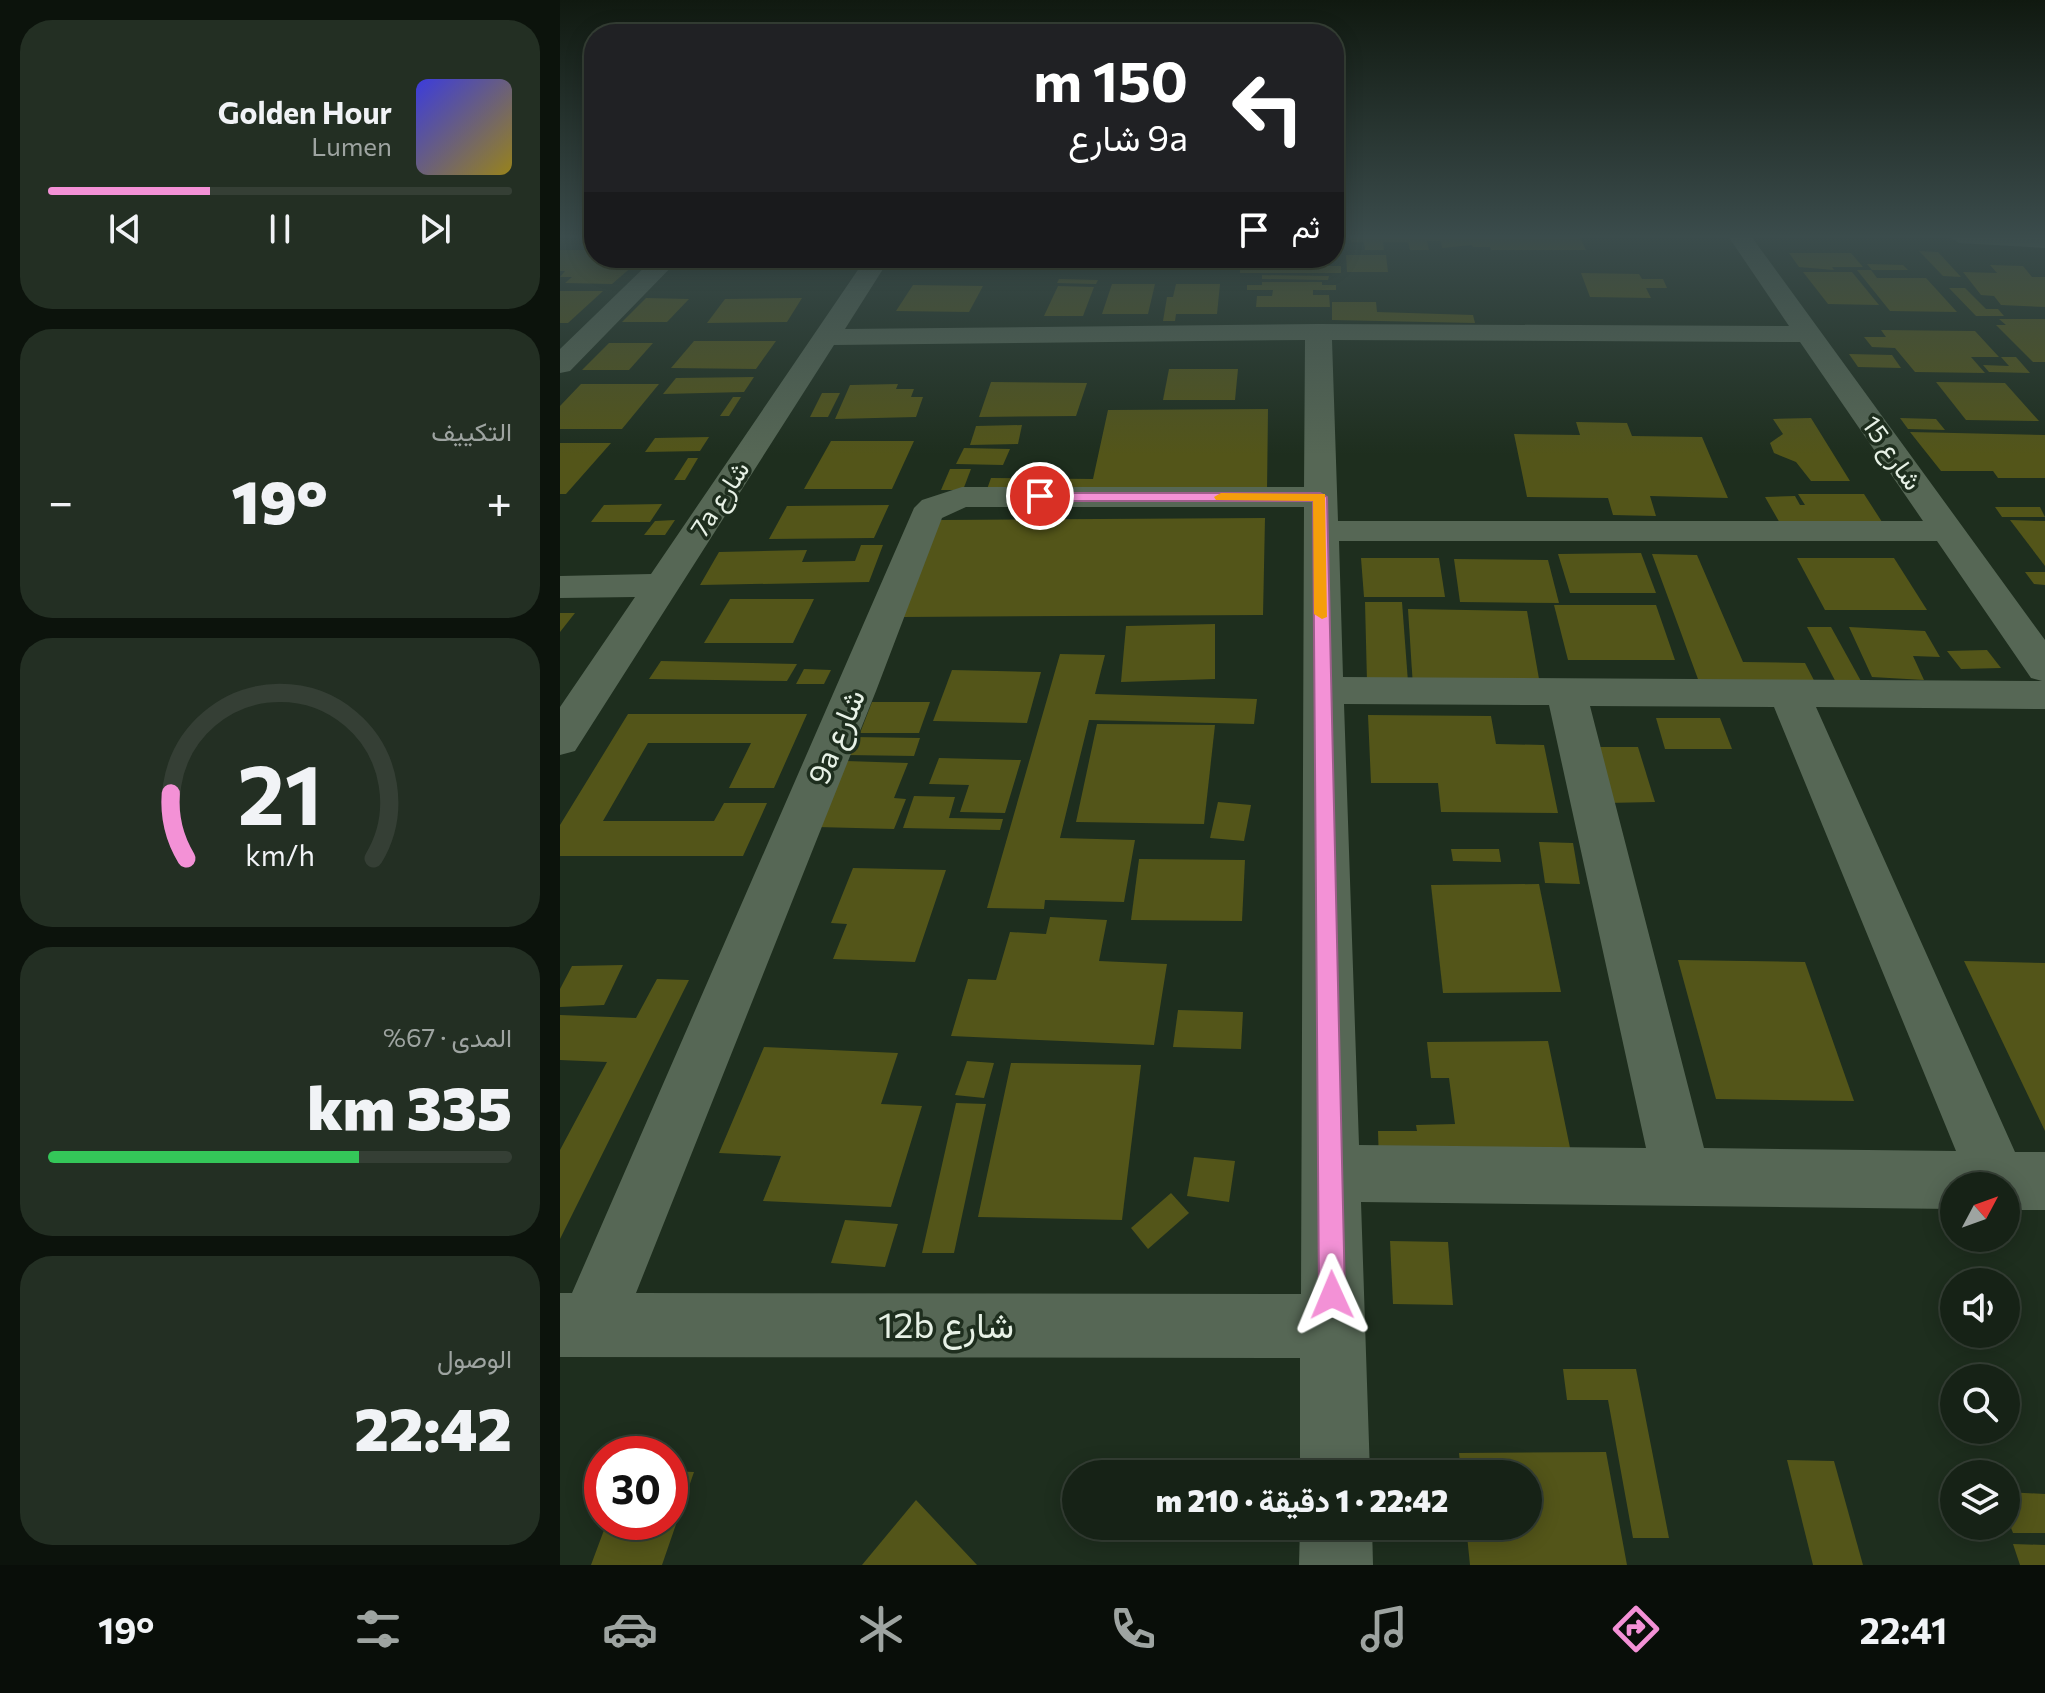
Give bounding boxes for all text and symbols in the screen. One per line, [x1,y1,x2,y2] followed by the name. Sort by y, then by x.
[1033,45,1188,114] text: 150 m
[1216,56,1320,160] icon: left
[218,93,392,130] text: Golden Hour
[1068,114,1188,158] text: 9a شارع
[311,130,392,161] text: Lumen
[103,207,147,251] icon: previous
[258,207,302,251] icon: pause
[413,207,457,251] icon: next
[1292,207,1320,244] text: ثم
[1232,208,1276,252] icon: arrive
[1853,409,1930,497] street label: شارع 15
[431,415,512,446] text: التكييف
[683,454,758,544] street label: 7a شارع
[1006,462,1074,530] pin
[231,463,328,536] text: 19°
[48,473,73,527] text: −
[486,473,512,527] text: +
[1018,474,1062,518] icon: arrive
[798,683,875,791] street label: 9a شارع
[238,739,322,841] text: 21
[245,837,315,872] text: km/h
[383,1021,512,1052] text: المدى · 67%
[307,1069,512,1142] text: 335 km
[1940,1172,2020,1252] north arrow
[1940,1172,2020,1540] map controls
[1290,1253,1374,1337] position arrow
[1940,1268,2020,1348] button: sound
[878,1301,1014,1350] street label: 12b شارع
[437,1342,512,1373] text: الوصول
[1940,1364,2020,1444] button: search
[354,1390,512,1463] text: 22:42
[584,1436,688,1540] speed limit sign: 30
[1940,1460,2020,1540] button: layers
[1156,1481,1448,1518] text: 22:42 · 1 دقيقة · 210 m
[350,1601,406,1657] icon: filters
[602,1601,658,1657] icon: car
[853,1601,909,1657] icon: climate
[1105,1601,1161,1657] icon: phone
[1356,1601,1412,1657] icon: music
[1608,1601,1664,1657] icon: directions
[98,1607,154,1651] text: 19°
[1859,1607,1947,1651] text: 22:41

